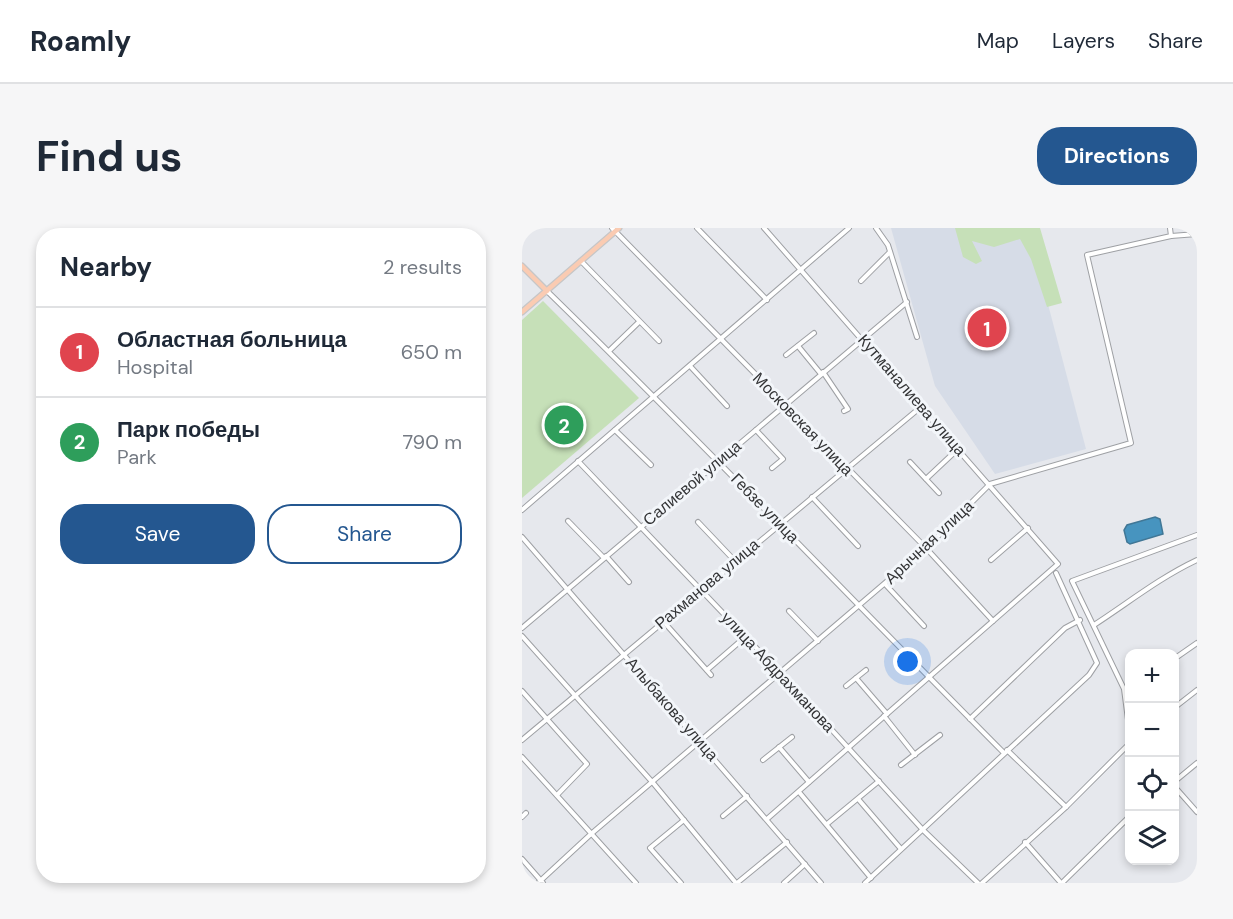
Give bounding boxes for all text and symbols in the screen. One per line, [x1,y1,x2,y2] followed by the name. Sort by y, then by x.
[30,23,131,60] text: Roamly
[977,27,1019,55] text: Map
[1052,27,1115,55] text: Layers
[1148,27,1203,55] text: Share
[1037,127,1197,185] button: Directions
[36,129,182,184] text: Find us
[60,250,152,284] text: Nearby
[383,254,462,280] text: 2 results
[968,306,1006,350] pin: 1
[117,325,347,354] text: Областная больница
[853,330,971,460] street label: Кутманалиева улица
[76,339,83,365] text: 1
[401,339,462,365] text: 650 m
[117,354,193,380] text: Hospital
[748,368,858,480] street label: Московская улица
[544,402,584,448] pin: 2
[117,415,260,444] text: Парк победы
[74,429,85,455] text: 2
[402,429,462,455] text: 790 m
[638,436,746,530] street label: Салиевой улица
[117,444,157,470] text: Park
[726,469,804,548] street label: Гебзе улица
[880,495,978,589] street label: Арычная улица
[60,504,255,564] button: Save
[267,504,462,564] button: Share
[650,534,764,634] street label: Рахманова улица
[717,607,839,737] street label: улица Абдрахманова
[893,647,922,676] your location
[1125,649,1179,865] map controls
[1125,649,1179,703] button: +
[621,653,723,765] street label: Алыбакова улица
[1125,703,1179,757] button: −
[1125,757,1179,811] button: locate
[1125,811,1179,865] button: layers

